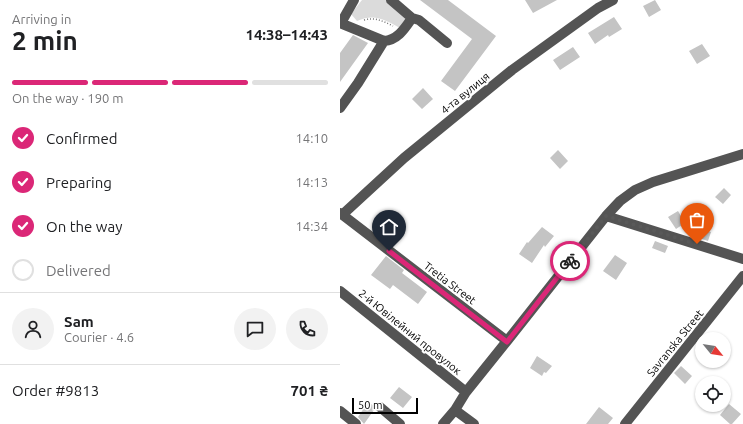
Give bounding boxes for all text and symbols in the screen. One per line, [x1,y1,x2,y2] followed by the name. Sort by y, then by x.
[12,12,71,26] text: Arriving in
[12,26,78,55] text: 2 min
[245,26,328,43] text: 14:38–14:43
[438,70,492,116] street label: 4-та вулиця
[12,91,124,105] text: On the way · 190 m
[12,127,34,149] icon: check
[46,130,118,147] text: Confirmed
[295,131,328,145] text: 14:10
[12,171,34,193] icon: check
[46,174,112,191] text: Preparing
[295,175,328,189] text: 14:13
[680,203,714,244] pin
[686,209,708,231] icon: bag
[372,210,406,251] pin
[12,215,34,237] icon: check
[378,216,400,238] icon: home
[46,218,122,235] text: On the way
[295,219,328,233] text: 14:34
[550,241,590,281] courier
[559,250,581,272] icon: bike
[422,260,479,307] street label: Tretia Street
[46,262,111,279] text: Delivered
[356,287,464,377] street label: 2-й Ювілейний провулок
[645,307,706,379] street label: Savranska Street
[12,308,54,350] button: person
[234,308,276,350] button: chat
[286,308,328,350] button: phone
[64,313,94,330] text: Sam
[64,330,134,344] text: Courier · 4.6
[695,332,731,368] north arrow
[695,332,731,412] map controls
[695,376,731,412] button: locate
[12,382,99,399] text: Order #9813
[291,382,328,399] text: 701 ₴
[352,396,418,415] scale bar
[358,399,382,411] text: 50 m

